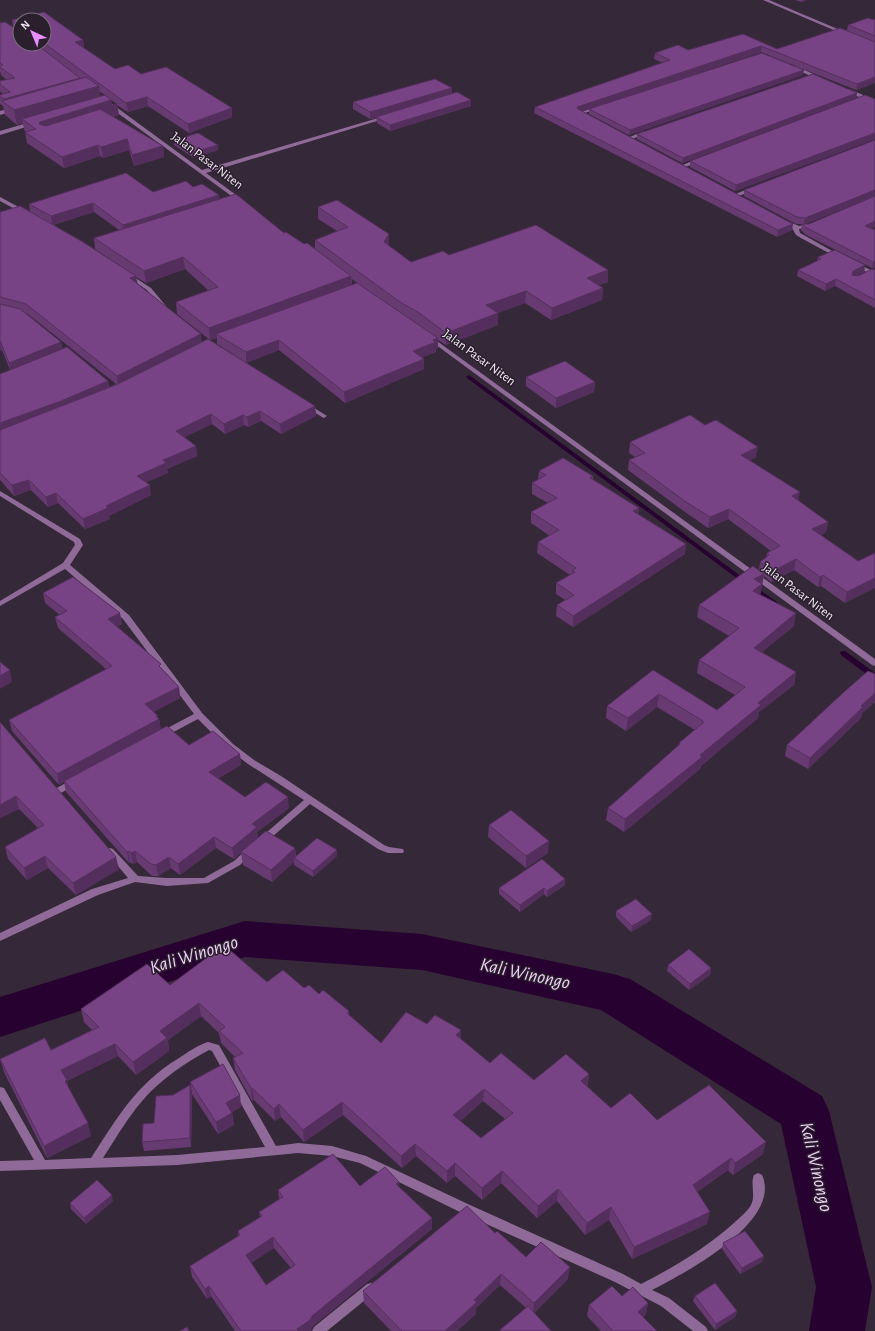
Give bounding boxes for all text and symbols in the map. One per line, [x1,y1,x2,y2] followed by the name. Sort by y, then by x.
[12,12,52,52] north arrow
[19,19,32,32] text: N
[169,130,245,192] street label: Jalan Pasar Niten
[440,328,518,388] street label: Jalan Pasar Niten
[760,561,836,623] street label: Jalan Pasar Niten
[147,932,241,977] water label: Kali Winongo
[478,955,572,993] water label: Kali Winongo
[796,1120,836,1214] water label: Kali Winongo

